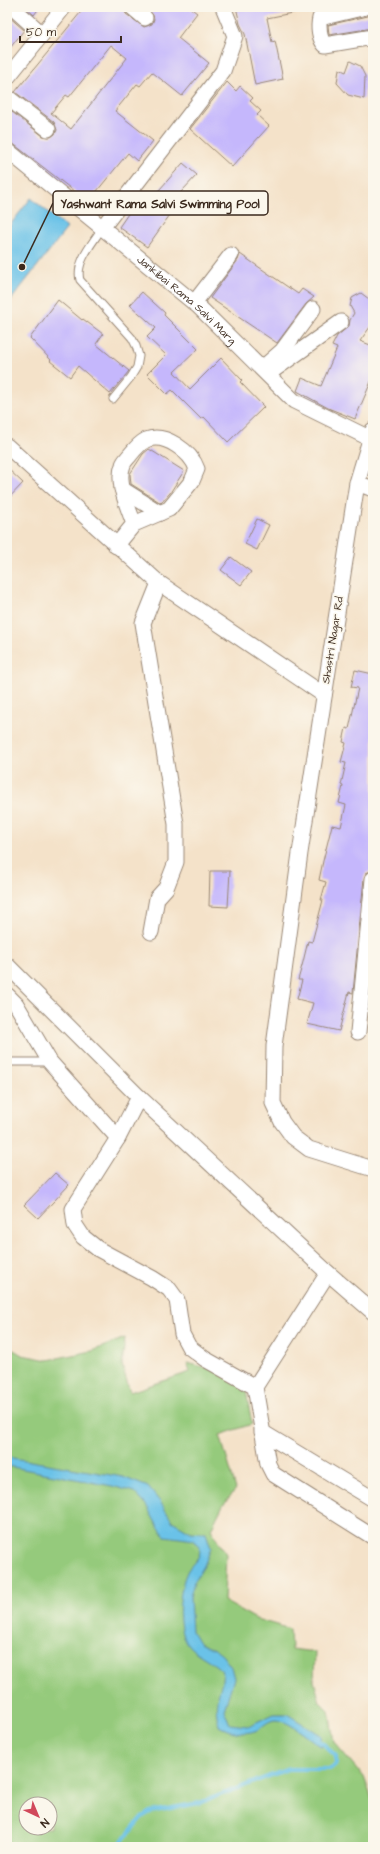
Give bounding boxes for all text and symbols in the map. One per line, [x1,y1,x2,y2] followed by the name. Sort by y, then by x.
[20,18,121,44] scale bar
[26,24,57,41] text: 50 m
[53,191,268,215] callout: Yashwant Rama Salvi Swimming Pool
[60,196,260,215] text: Yashwant Rama Salvi Swimming Pool
[134,252,240,349] street label: Jankibai Rama Salvi Marg
[318,595,348,685] street label: Shastri Nagar Rd
[18,1796,58,1836] north arrow
[37,1815,52,1831] text: N

